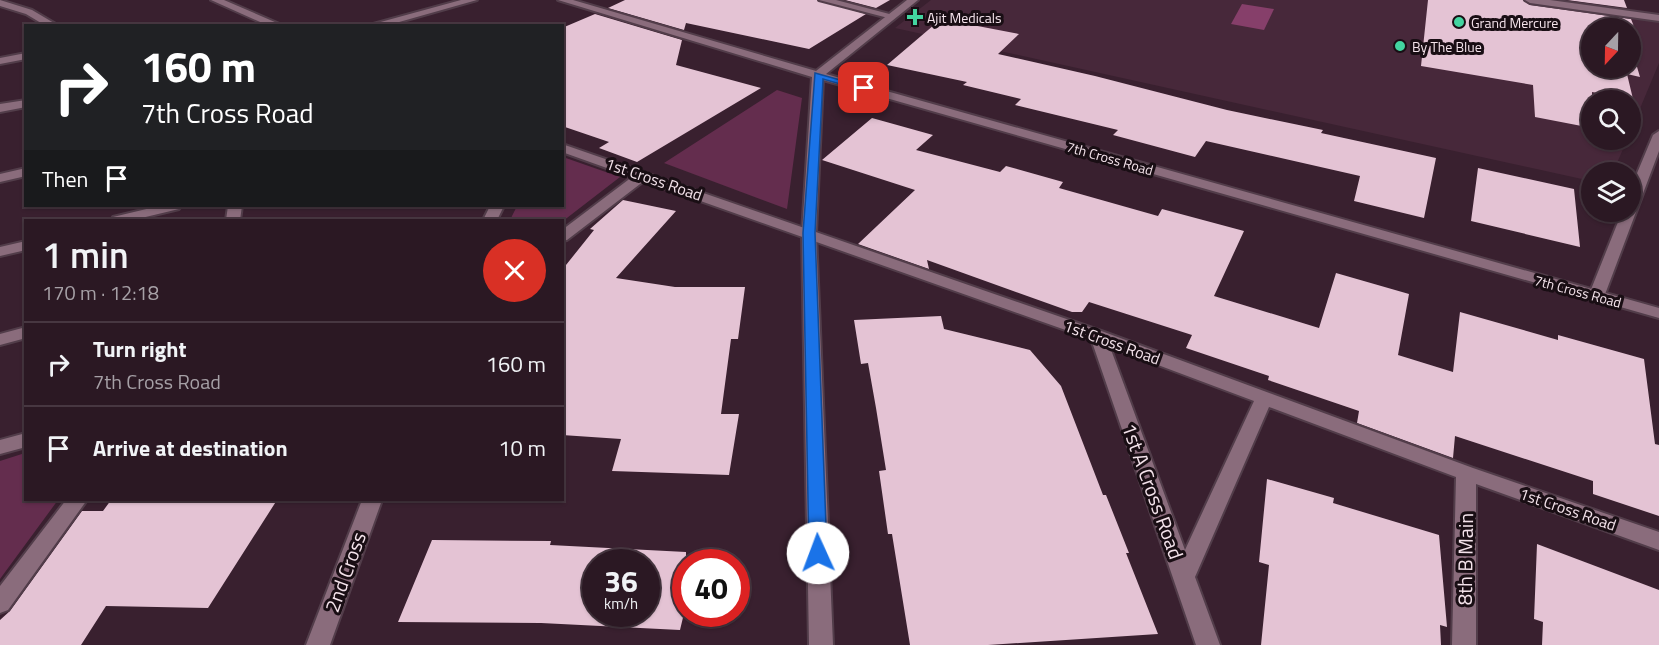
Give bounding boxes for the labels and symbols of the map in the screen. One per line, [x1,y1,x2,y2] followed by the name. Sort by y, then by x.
[927,7,1002,28] place label: Ajit Medicals
[908,10,922,24] marker: Ajit Medicals
[1471,12,1558,33] place label: Grand Mercure
[1452,15,1466,29] marker: Grand Mercure
[1581,18,1641,78] north arrow
[1412,36,1482,57] place label: By The Blue
[1393,39,1407,53] marker: By The Blue
[838,62,889,113] pin
[1064,136,1156,180] street label: 7th Cross Road
[602,151,706,207] street label: 1st Cross Road
[1532,269,1624,313] street label: 7th Cross Road
[1060,313,1164,371] street label: 1st Cross Road
[1114,419,1192,563] street label: 1st A Cross Road
[1516,481,1620,537] street label: 1st Cross Road
[1449,513,1481,605] street label: 8th B Main
[786,521,850,585] position arrow
[316,527,374,617] street label: 2nd Cross
[672,549,750,627] speed limit sign: 40

